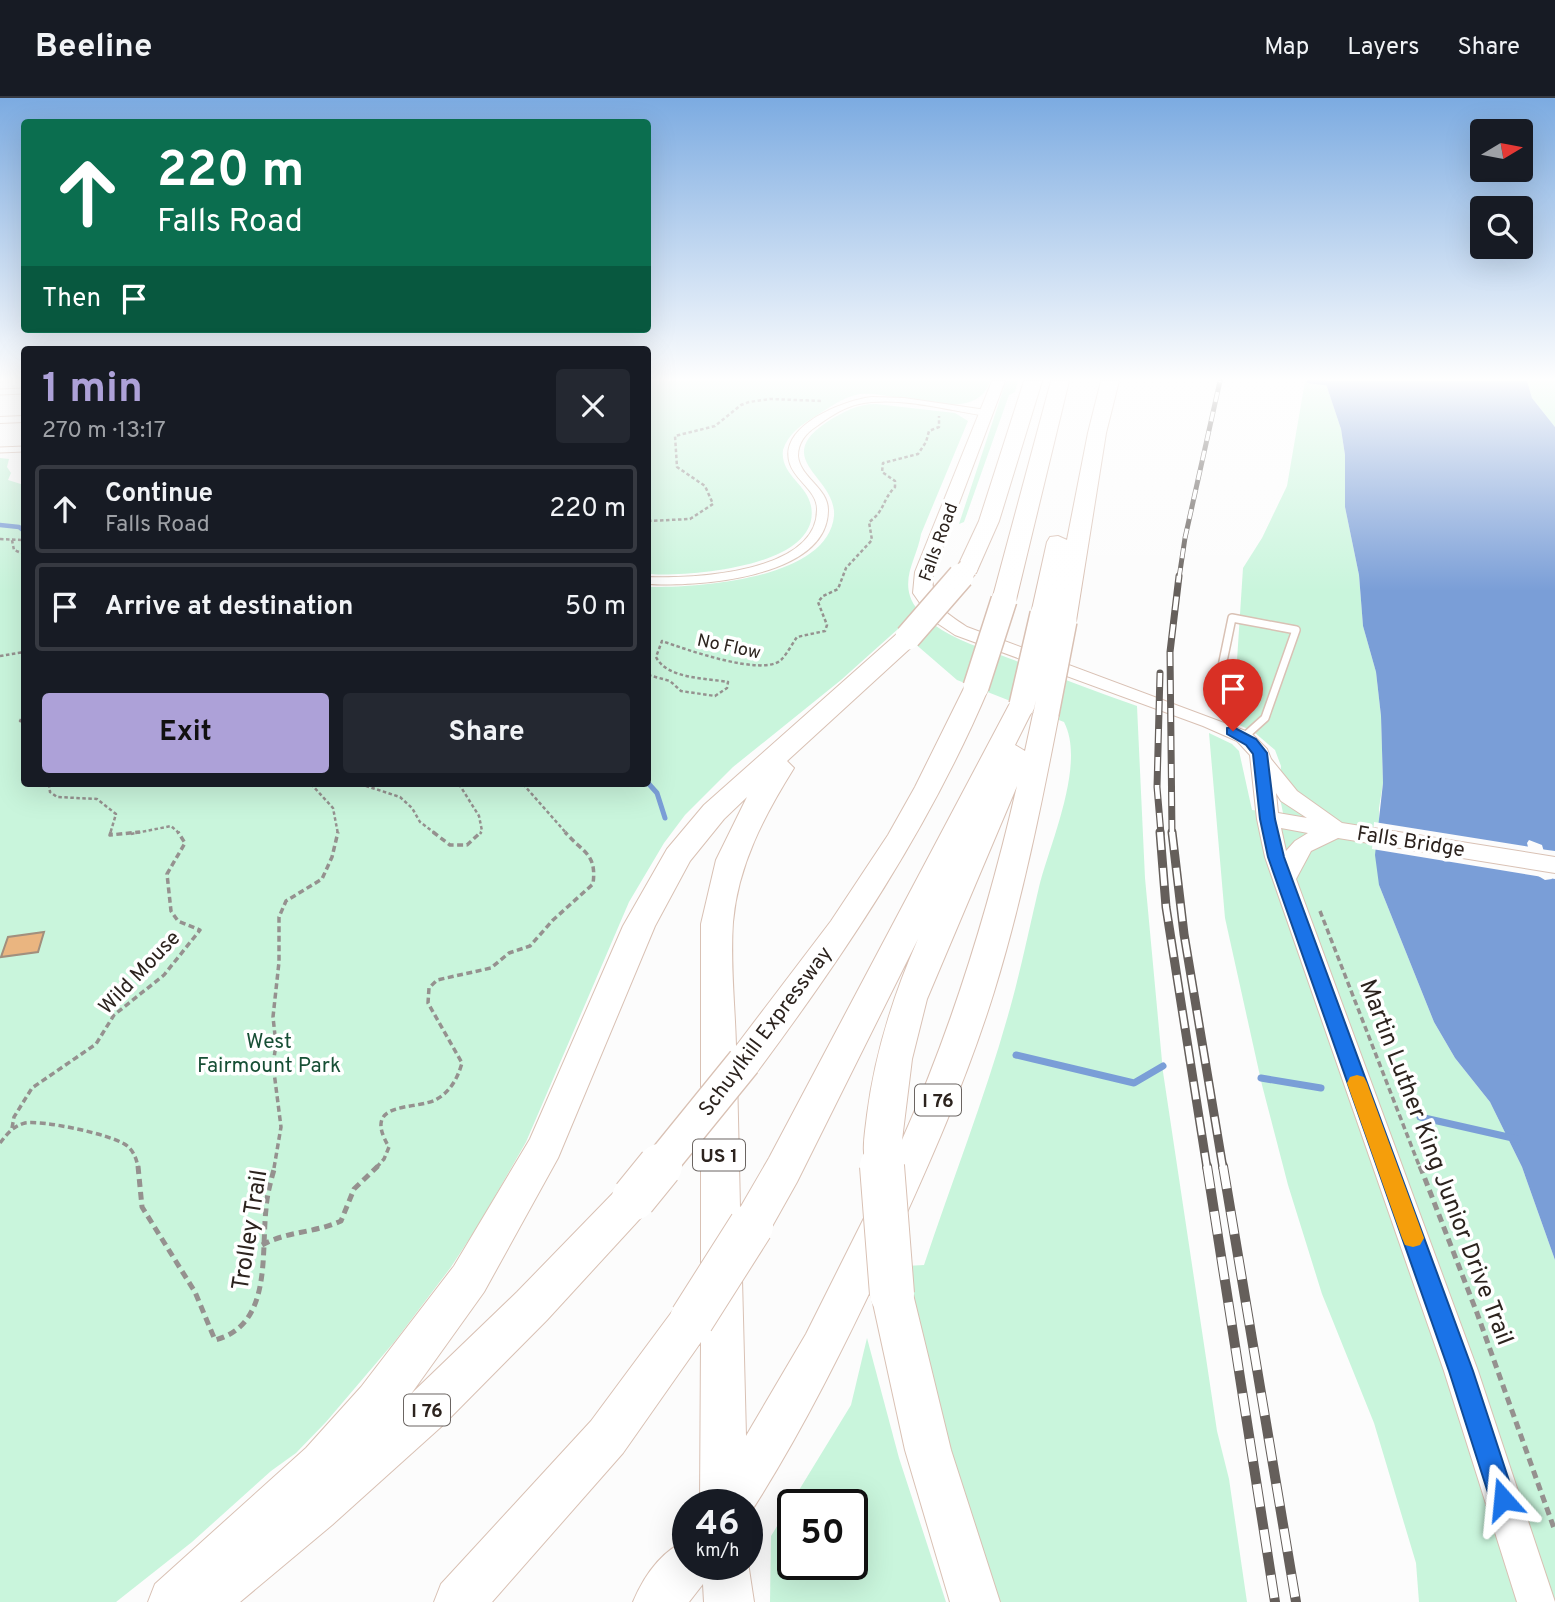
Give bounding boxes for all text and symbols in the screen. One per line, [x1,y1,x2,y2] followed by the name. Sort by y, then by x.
[35,27,152,69] text: Beeline
[1264,33,1309,63] text: Map
[1347,33,1419,63] text: Layers
[1457,33,1520,63] text: Share
[1470,119,1533,182] north arrow
[1470,119,1533,259] map controls
[157,142,304,204] text: 220 m
[42,147,133,238] icon: ahead
[1470,196,1533,259] button: search
[157,203,303,243] text: Falls Road
[115,280,153,318] icon: arrive
[42,283,101,316] text: Then
[42,364,143,417] text: 1 min
[556,369,630,443] button: close
[42,417,166,446] text: 270 m · 13:17
[105,478,213,511] text: Continue
[46,490,84,528] icon: ahead
[549,493,626,526] text: 220 m
[915,500,964,585] street label: Falls Road
[105,511,210,540] text: Falls Road
[46,588,84,626] icon: arrive
[105,591,353,624] text: Arrive at destination
[565,591,626,624] text: 50 m
[695,630,763,665] street label: No Flow
[1203,659,1263,731] pin
[1214,670,1252,708] icon: arrive
[42,693,329,773] button: Exit
[343,693,630,773] button: Share
[1355,821,1467,864] street label: Falls Bridge
[93,925,187,1021] street label: Wild Mouse
[693,941,839,1122] street label: Schuylkill Expressway
[1351,976,1519,1350] street label: Martin Luther King Junior Drive Trail
[197,1029,341,1080] park label: West Fairmount Park
[915,1084,961,1116] road number: I 76
[693,1140,745,1170] road number: US 1
[227,1168,275,1293] street label: Trolley Trail
[404,1394,450,1426] road number: I 76
[1466,1462,1540,1536] position arrow
[777,1489,868,1580] speed limit sign: 50
[696,1503,740,1547] text: 46
[696,1540,739,1563] text: km/h

